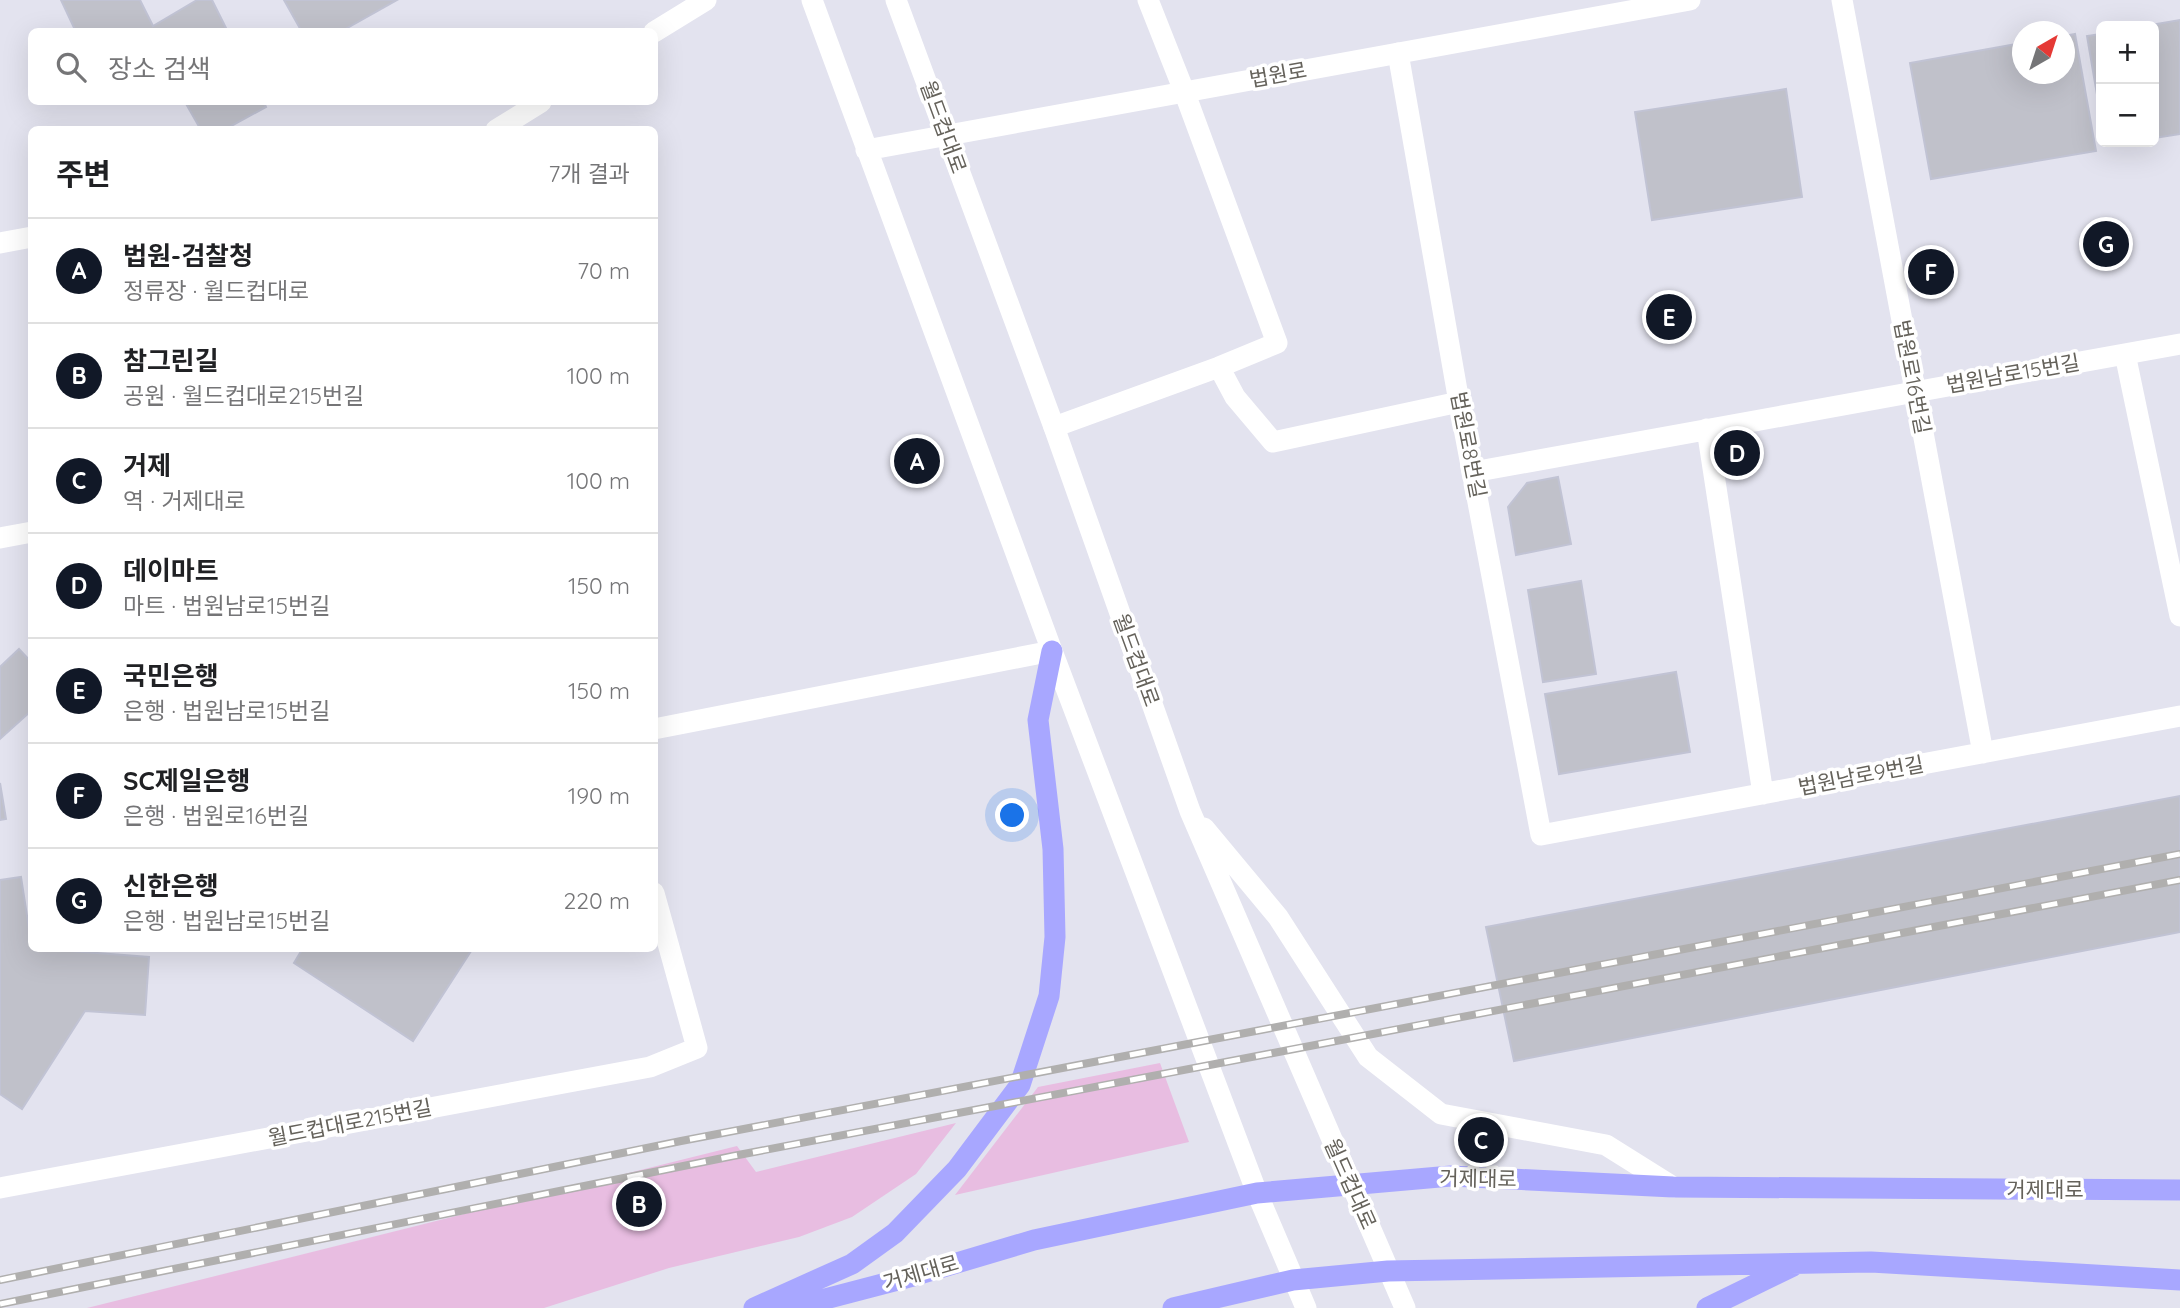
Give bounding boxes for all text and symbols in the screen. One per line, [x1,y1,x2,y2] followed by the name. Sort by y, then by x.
[2012,21,2075,84] north arrow
[2096,21,2159,147] map controls
[2096,21,2159,84] button: +
[28,28,658,105] search box
[52,48,90,86] icon: search
[108,52,211,85] text: 장소 검색
[1247,56,1309,92] street label: 법원로
[915,77,973,176] street label: 월드컵대로
[2096,84,2159,147] button: −
[56,155,111,193] text: 주변
[548,159,630,188] text: 7개 결과
[2083,218,2129,270] pin: G
[123,239,253,272] text: 법원-검찰청
[1908,246,1954,298] pin: F
[72,256,86,285] text: A
[577,256,630,285] text: 70 m
[123,276,309,305] text: 정류장 · 월드컵대로
[1646,291,1692,343] pin: E
[1889,318,1937,436] street label: 법원로16번길
[123,344,219,377] text: 참그린길
[1944,348,2082,398] street label: 법원남로15번길
[71,361,87,390] text: B
[567,361,630,390] text: 100 m
[123,381,364,410] text: 공원 · 월드컵대로215번길
[1446,389,1492,500] street label: 법원로8번길
[1714,427,1760,479] pin: D
[894,435,940,487] pin: A
[123,449,171,482] text: 거제
[72,466,86,495] text: C
[567,466,630,495] text: 100 m
[123,486,246,515] text: 역 · 거제대로
[123,554,219,587] text: 데이마트
[71,571,87,600] text: D
[568,571,630,600] text: 150 m
[123,591,330,620] text: 마트 · 법원남로15번길
[1108,610,1166,709] street label: 월드컵대로
[123,659,219,692] text: 국민은행
[72,676,86,705] text: E
[568,676,630,705] text: 150 m
[123,696,330,725] text: 은행 · 법원남로15번길
[1796,750,1926,800] street label: 법원남로9번길
[123,764,251,797] text: SC제일은행
[73,781,85,810] text: F
[568,781,630,810] text: 190 m
[995,798,1029,832] your location
[123,801,309,830] text: 은행 · 법원로16번길
[123,869,219,902] text: 신한은행
[71,886,87,915] text: G
[564,886,630,915] text: 220 m
[123,906,330,935] text: 은행 · 법원남로15번길
[266,1093,434,1151] street label: 월드컵대로215번길
[1458,1114,1504,1166] pin: C
[1319,1134,1382,1233] street label: 월드컵대로
[1439,1164,1517,1192] street label: 거제대로
[2006,1176,2084,1202] street label: 거제대로
[616,1178,662,1230] pin: B
[880,1249,961,1295] street label: 거제대로

